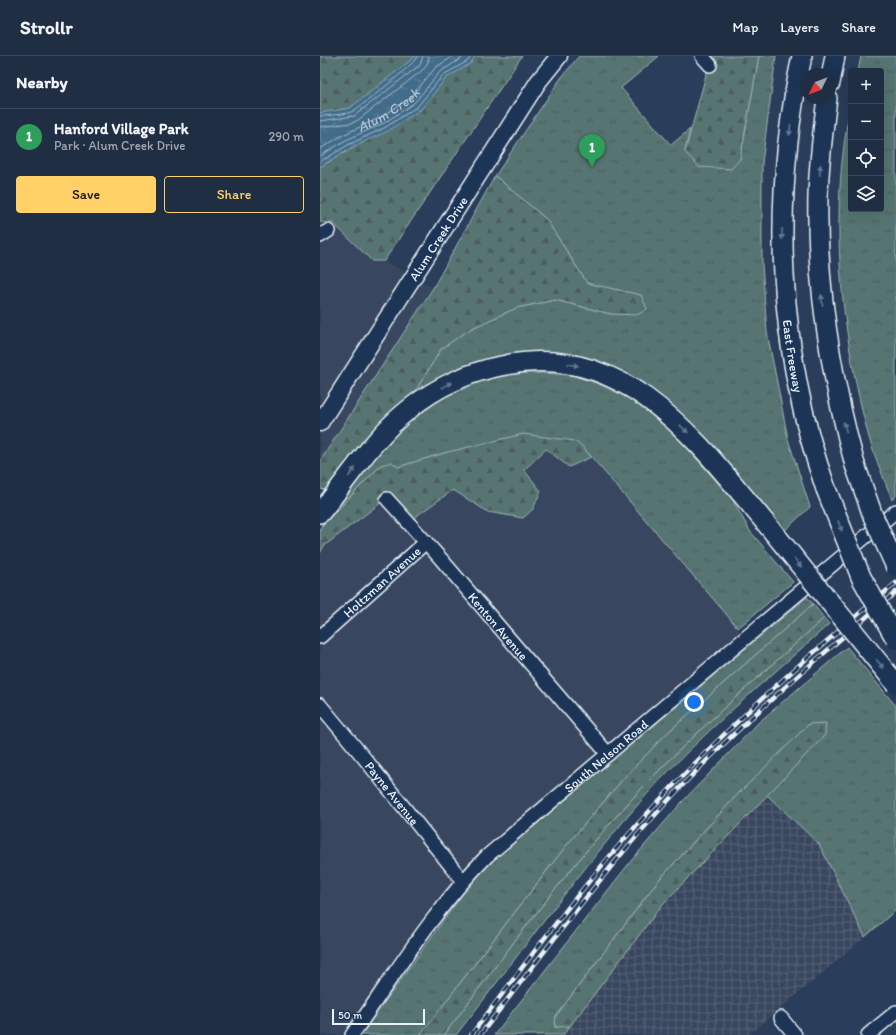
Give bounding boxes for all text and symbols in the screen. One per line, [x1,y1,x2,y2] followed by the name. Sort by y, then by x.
[20,16,73,39] text: Strollr
[733,19,758,36] text: Map
[780,19,819,36] text: Layers
[841,19,876,36] text: Share
[800,68,836,104] north arrow
[848,68,884,212] map controls
[848,68,884,104] button: +
[16,72,68,92] text: Nearby
[355,84,424,136] water label: Alum Creek
[848,104,884,140] button: −
[54,120,188,138] text: Hanford Village Park
[787,124,793,136] one-way arrow
[26,129,32,144] text: 1
[268,129,304,144] text: 290 m
[579,134,605,167] pin: 1
[54,138,185,153] text: Park · Alum Creek Drive
[848,140,884,176] button: locate
[816,164,823,176] one-way arrow
[16,176,156,213] button: Save
[164,176,304,213] button: Share
[848,176,884,212] button: layers
[406,194,471,284] street label: Alum Creek Drive
[779,228,785,241] one-way arrow
[819,294,825,306] one-way arrow
[780,319,806,394] street label: East Freeway
[566,362,579,368] one-way arrow
[441,382,453,389] one-way arrow
[842,421,848,433] one-way arrow
[679,424,689,433] one-way arrow
[348,467,356,478] one-way arrow
[838,520,844,532] one-way arrow
[340,543,424,621] street label: Holtzman Avenue
[794,558,803,569] one-way arrow
[465,589,531,663] street label: Kenton Avenue
[876,659,885,670] one-way arrow
[684,692,704,712] your location
[561,717,651,796] street label: South Nelson Road
[362,759,422,828] street label: Payne Avenue
[332,1007,425,1026] scale bar
[338,1009,362,1022] text: 50 m

